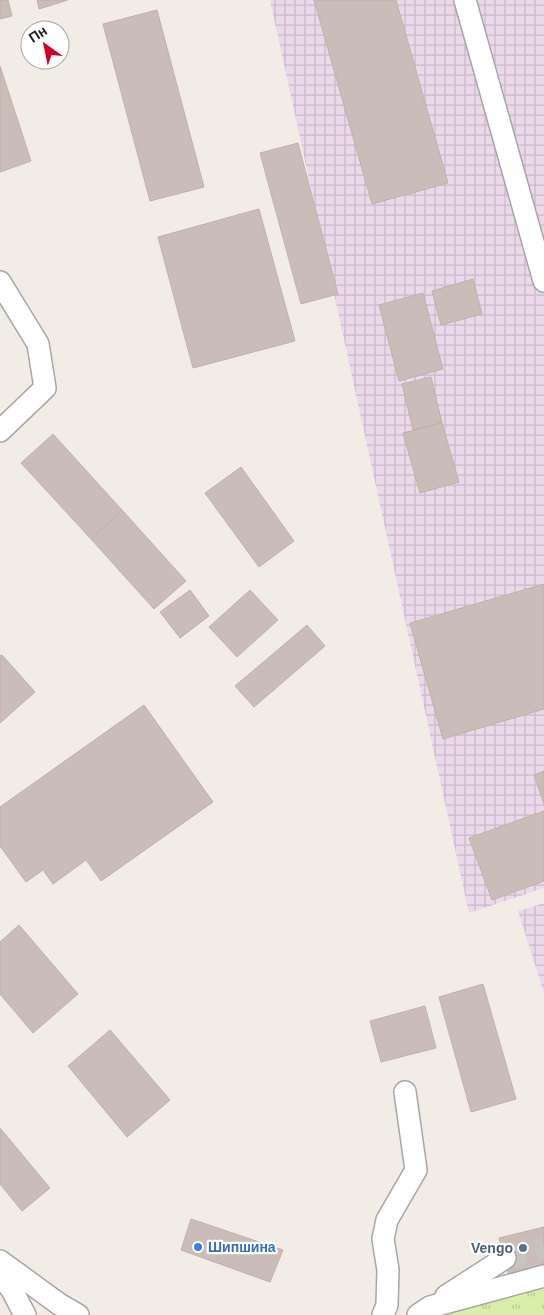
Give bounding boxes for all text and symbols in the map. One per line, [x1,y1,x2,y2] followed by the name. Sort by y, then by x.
[20,20,70,70] north arrow
[26,22,50,46] text: Пн
[208,1239,276,1255] place label: Шипшина
[471,1240,513,1256] place label: Vengo
[192,1241,204,1253] marker: Шипшина
[517,1242,529,1254] marker: Vengo

